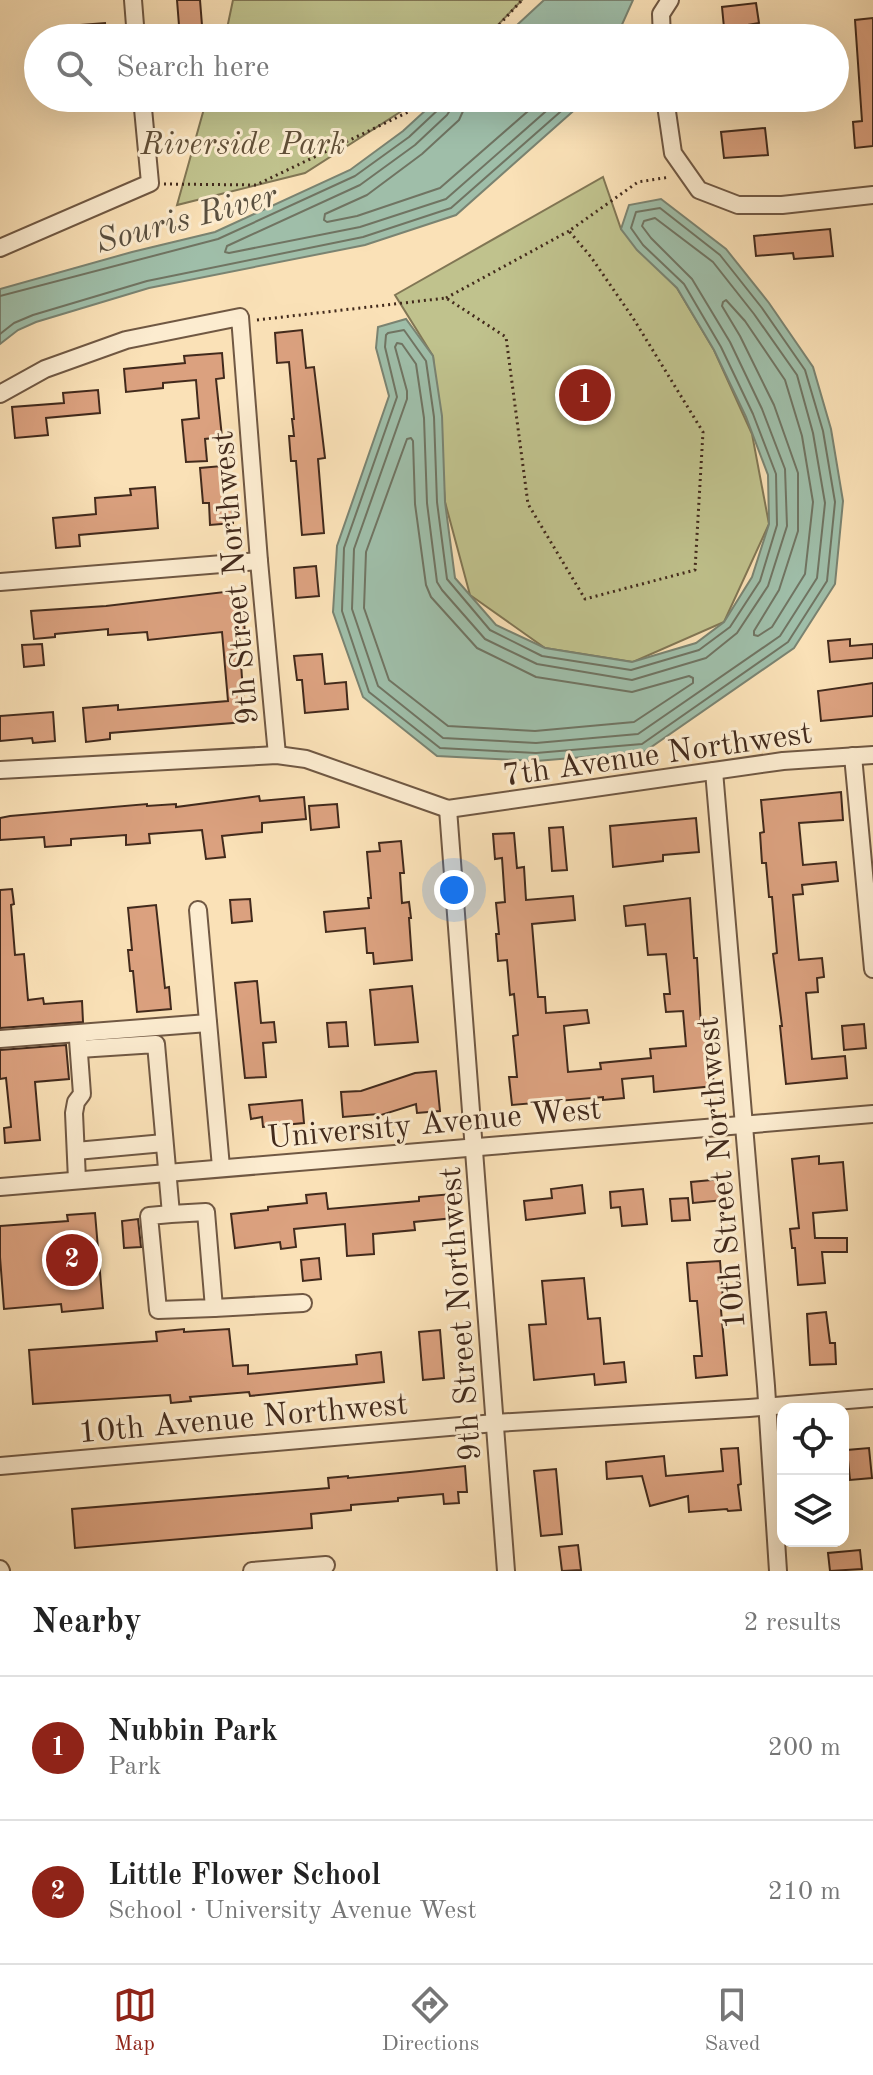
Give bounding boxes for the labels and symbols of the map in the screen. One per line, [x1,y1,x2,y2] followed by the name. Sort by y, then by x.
[140,130,346,162] park label: Riverside Park
[92,179,283,260] water label: Souris River
[559,365,611,425] pin: 1
[208,429,266,726] street label: 9th Street Northwest
[501,718,814,794] street label: 7th Avenue Northwest
[434,870,474,910] your location
[693,1015,753,1330] street label: 10th Street Northwest
[266,1094,603,1156] street label: University Avenue West
[436,1165,488,1462] street label: 9th Street Northwest
[46,1230,98,1290] pin: 2
[77,1390,409,1450] street label: 10th Avenue Northwest

